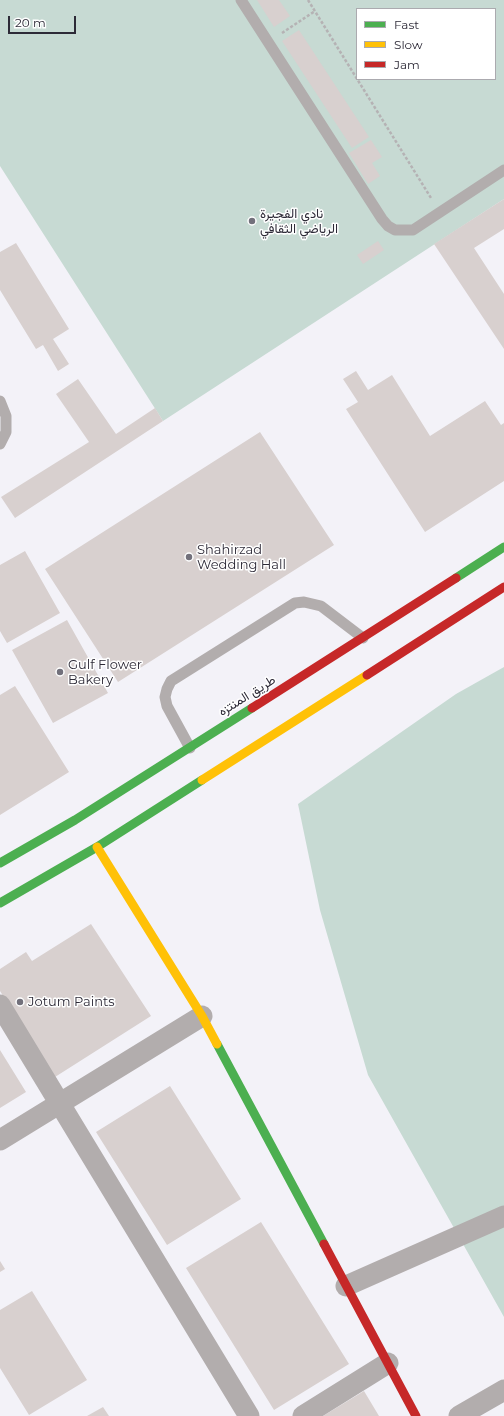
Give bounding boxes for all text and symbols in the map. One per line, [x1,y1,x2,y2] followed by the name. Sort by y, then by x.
[10,8,78,34] scale bar
[356,8,496,80] legend
[15,15,46,30] text: 20 m
[394,17,419,32] text: Fast
[394,37,423,52] text: Slow
[394,57,420,72] text: Jam
[260,206,338,237] place label: نادي الفجيرة الرياضي الثقافي
[247,216,257,226] marker: نادي الفجيرة الرياضي الثقافي
[197,542,286,573] place label: Shahirzad Wedding Hall
[184,552,194,562] marker: Shahirzad Wedding Hall
[68,657,142,688] place label: Gulf Flower Bakery
[55,667,65,677] marker: Gulf Flower Bakery
[215,672,279,720] street label: طريق المنتزه
[28,994,115,1010] place label: Jotum Paints
[15,997,25,1007] marker: Jotum Paints

